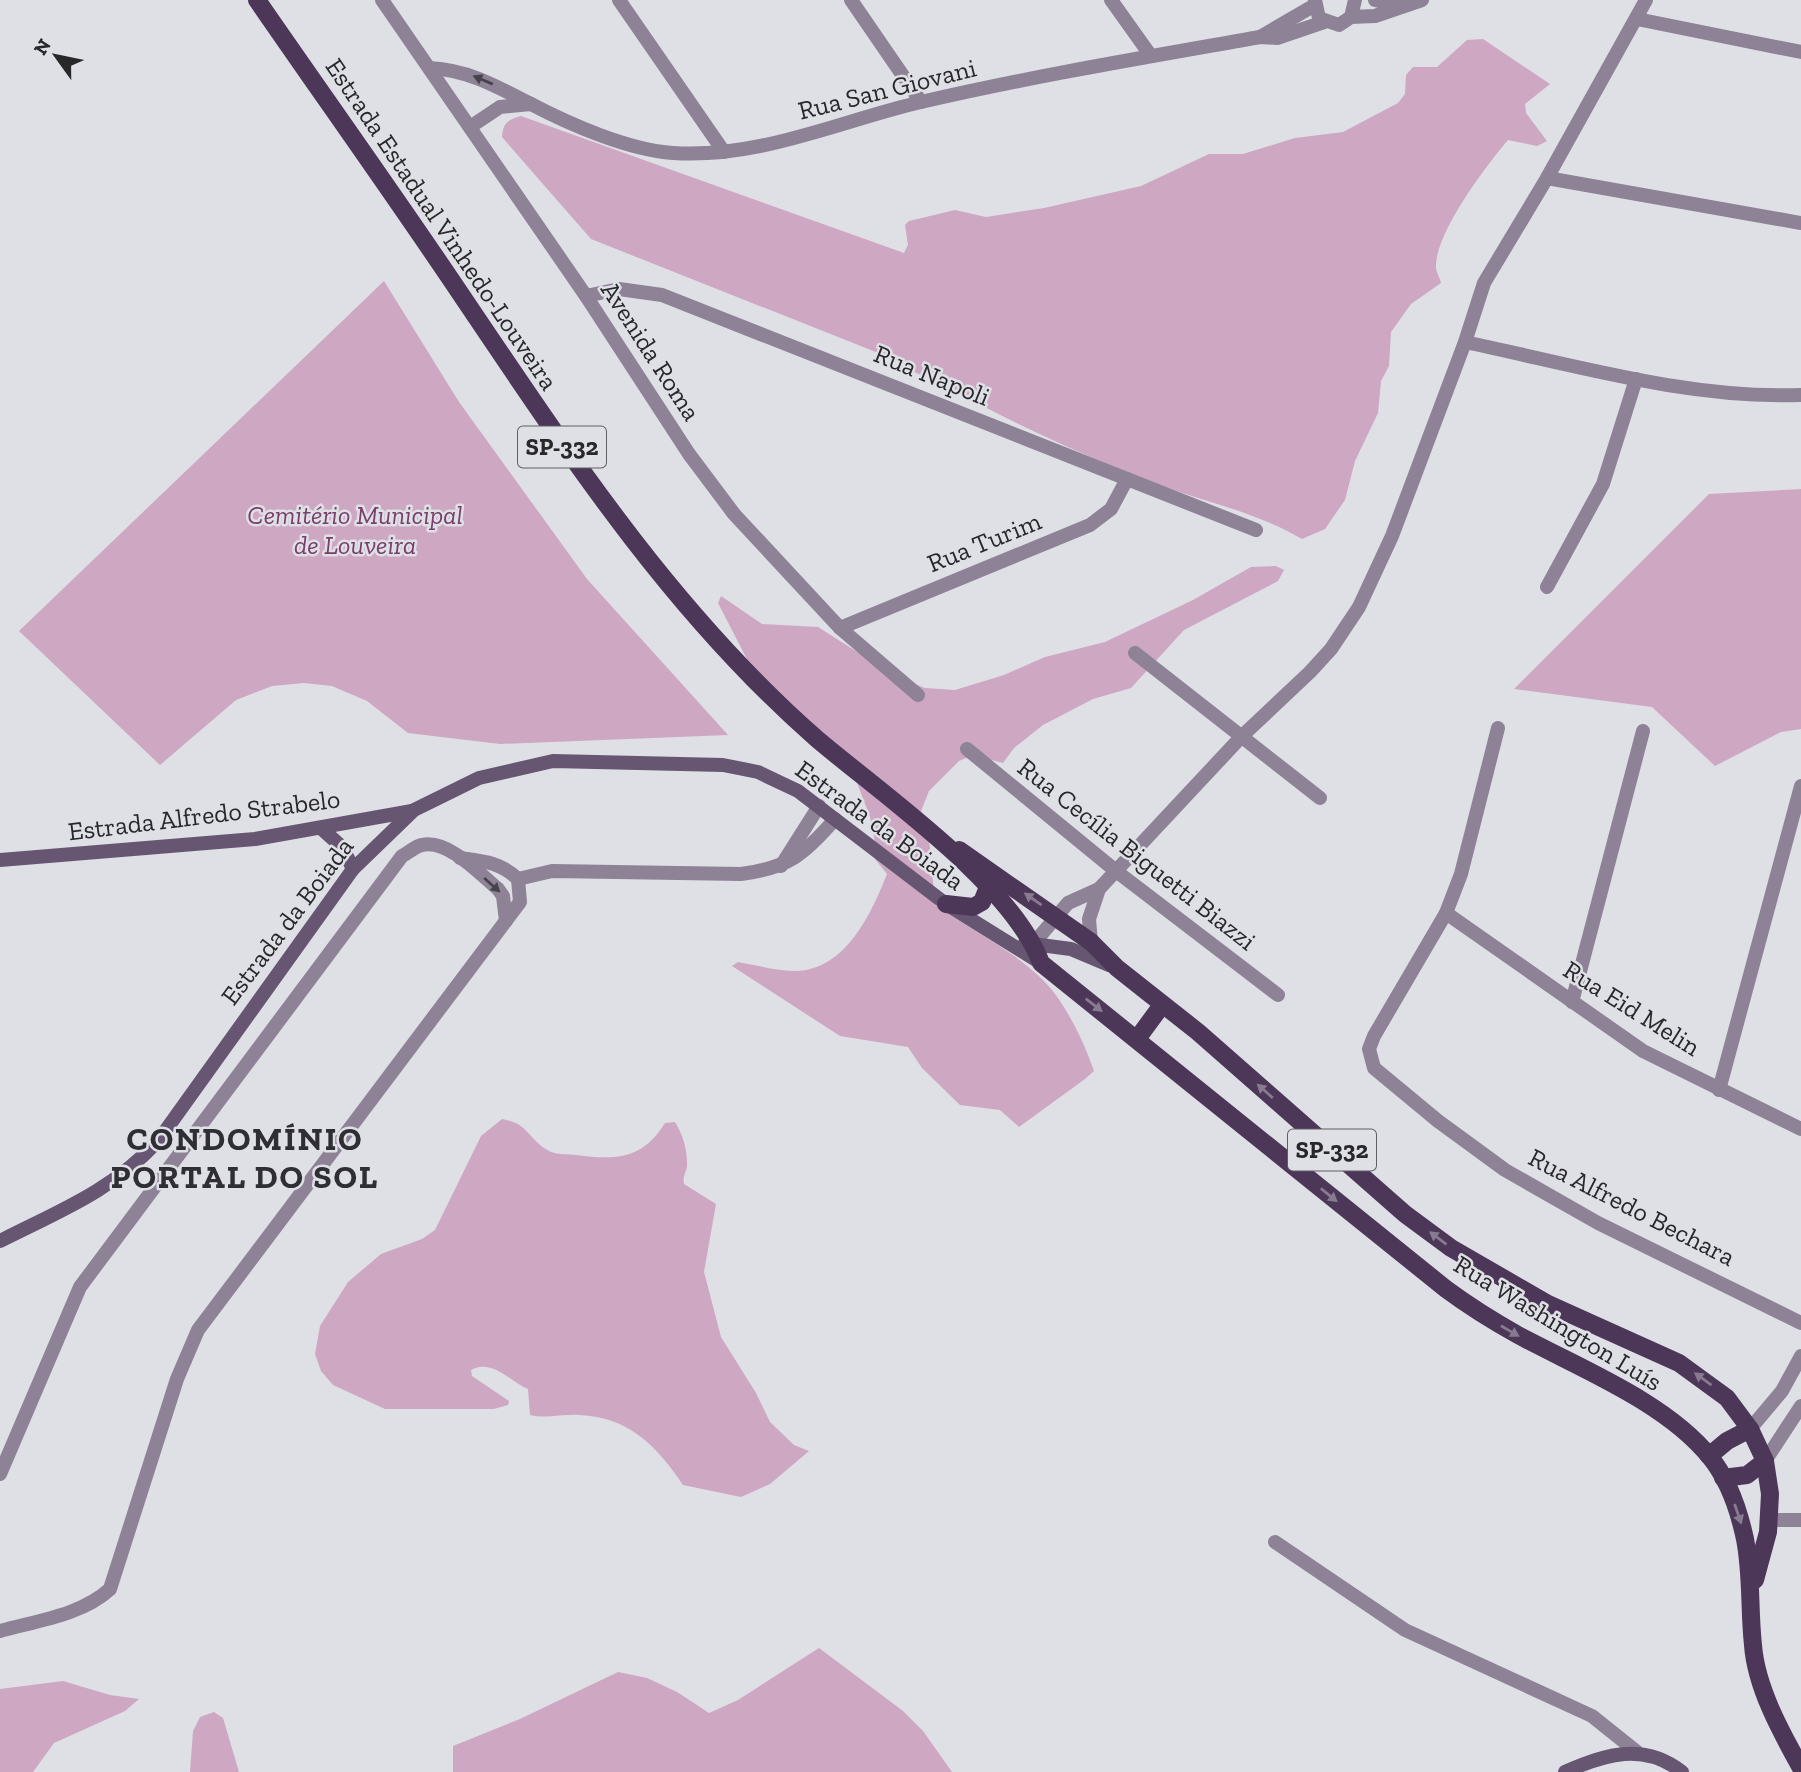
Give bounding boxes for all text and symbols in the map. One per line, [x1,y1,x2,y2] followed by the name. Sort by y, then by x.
[21,21,91,91] north arrow
[29,35,56,59] text: N
[795,51,979,127] street label: Rua San Giovani
[319,52,566,396] street label: Estrada Estadual Vinhedo-Louveira
[472,74,493,85] one-way arrow
[594,275,708,427] street label: Avenida Roma
[869,337,995,413] street label: Rua Napoli
[518,426,606,467] road number: SP-332
[247,499,463,561] park label: Cemitério Municipal de Louveira
[922,504,1046,579] street label: Rua Turim
[1012,751,1262,957] street label: Rua Cecília Biguetti Biazzi
[789,753,971,897] street label: Estrada da Boiada
[66,782,342,848] street label: Estrada Alfredo Strabelo
[214,831,361,1011] street label: Estrada da Boiada
[483,877,500,893] one-way arrow
[1024,892,1042,906] one-way arrow
[1558,953,1706,1063] street label: Rua Eid Melin
[1085,998,1103,1013] one-way arrow
[1256,1083,1274,1099] one-way arrow
[111,1119,379,1196] district label: CONDOMÍNIO PORTAL DO SOL
[1288,1130,1376,1170] road number: SP-332
[1523,1141,1741,1273] street label: Rua Alfredo Bechara
[1319,1187,1337,1202] one-way arrow
[1429,1232,1447,1246] one-way arrow
[1448,1248,1668,1398] street label: Rua Washington Luís
[1501,1325,1520,1337] one-way arrow
[1694,1372,1712,1386] one-way arrow
[1733,1504,1743,1525] one-way arrow

